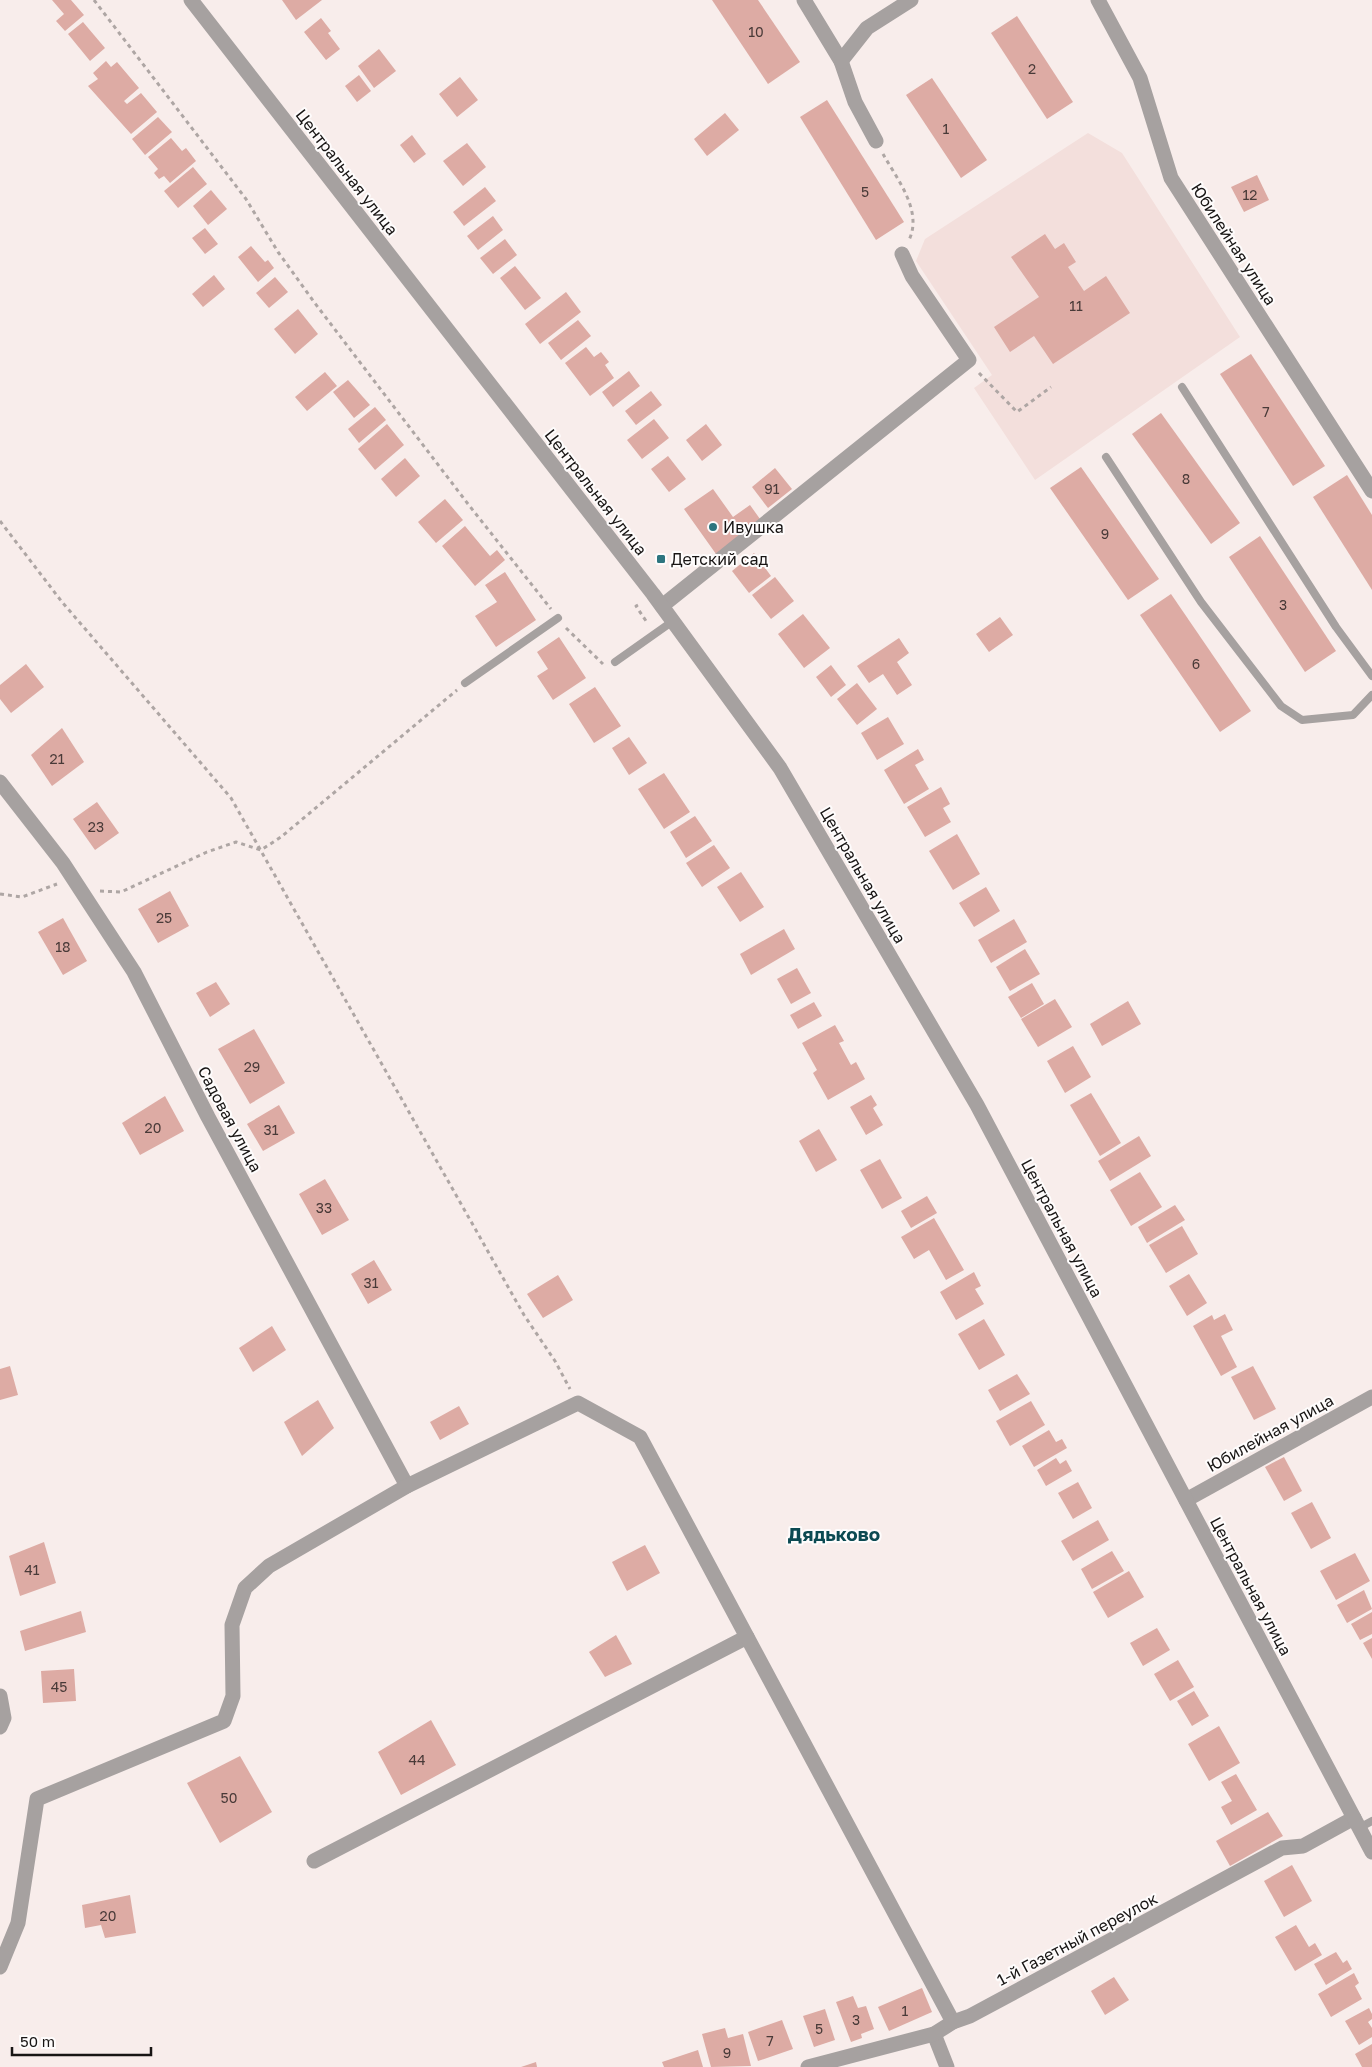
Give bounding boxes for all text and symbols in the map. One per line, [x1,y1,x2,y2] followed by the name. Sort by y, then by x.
[748,23,764,40] house number: 10
[1028,60,1036,77] house number: 2
[292,105,402,239] street label: Центральная улица
[943,120,950,137] house number: 1
[1187,179,1281,309] street label: Юбилейная улица
[861,183,869,200] house number: 5
[1243,186,1257,203] house number: 12
[1069,297,1083,314] house number: 11
[1262,403,1270,420] house number: 7
[541,425,651,559] street label: Центральная улица
[1182,470,1190,487] house number: 8
[764,480,780,497] house number: 91
[723,517,784,537] place label: Ивушка
[707,521,719,533] marker: Ивушка
[1101,525,1109,542] house number: 9
[671,549,769,569] place label: Детский сад
[655,553,667,565] marker: Детский сад
[1279,596,1287,613] house number: 3
[1192,655,1200,672] house number: 6
[50,750,65,767] house number: 21
[816,803,910,947] street label: Центральная улица
[88,818,104,835] house number: 23
[156,909,172,926] house number: 25
[55,938,71,955] house number: 18
[244,1058,260,1075] house number: 29
[194,1063,266,1175] street label: Садовая улица
[145,1119,161,1136] house number: 20
[264,1121,279,1138] house number: 31
[1017,1155,1107,1301] street label: Центральная улица
[316,1199,332,1216] house number: 33
[364,1274,379,1291] house number: 31
[1203,1390,1337,1476] street label: Юбилейная улица
[1206,1513,1296,1659] street label: Центральная улица
[788,1522,880,1545] district label: Дядьково
[24,1561,40,1578] house number: 41
[51,1678,67,1695] house number: 45
[408,1751,426,1768] house number: 44
[221,1789,237,1806] house number: 50
[993,1888,1161,1990] street label: 1-й Газетный переулок
[100,1907,116,1924] house number: 20
[902,2002,909,2019] house number: 1
[852,2011,860,2028] house number: 3
[815,2020,823,2037] house number: 5
[12,2024,151,2056] scale bar
[20,2032,55,2050] text: 50 m
[766,2032,774,2049] house number: 7
[723,2044,731,2061] house number: 9

